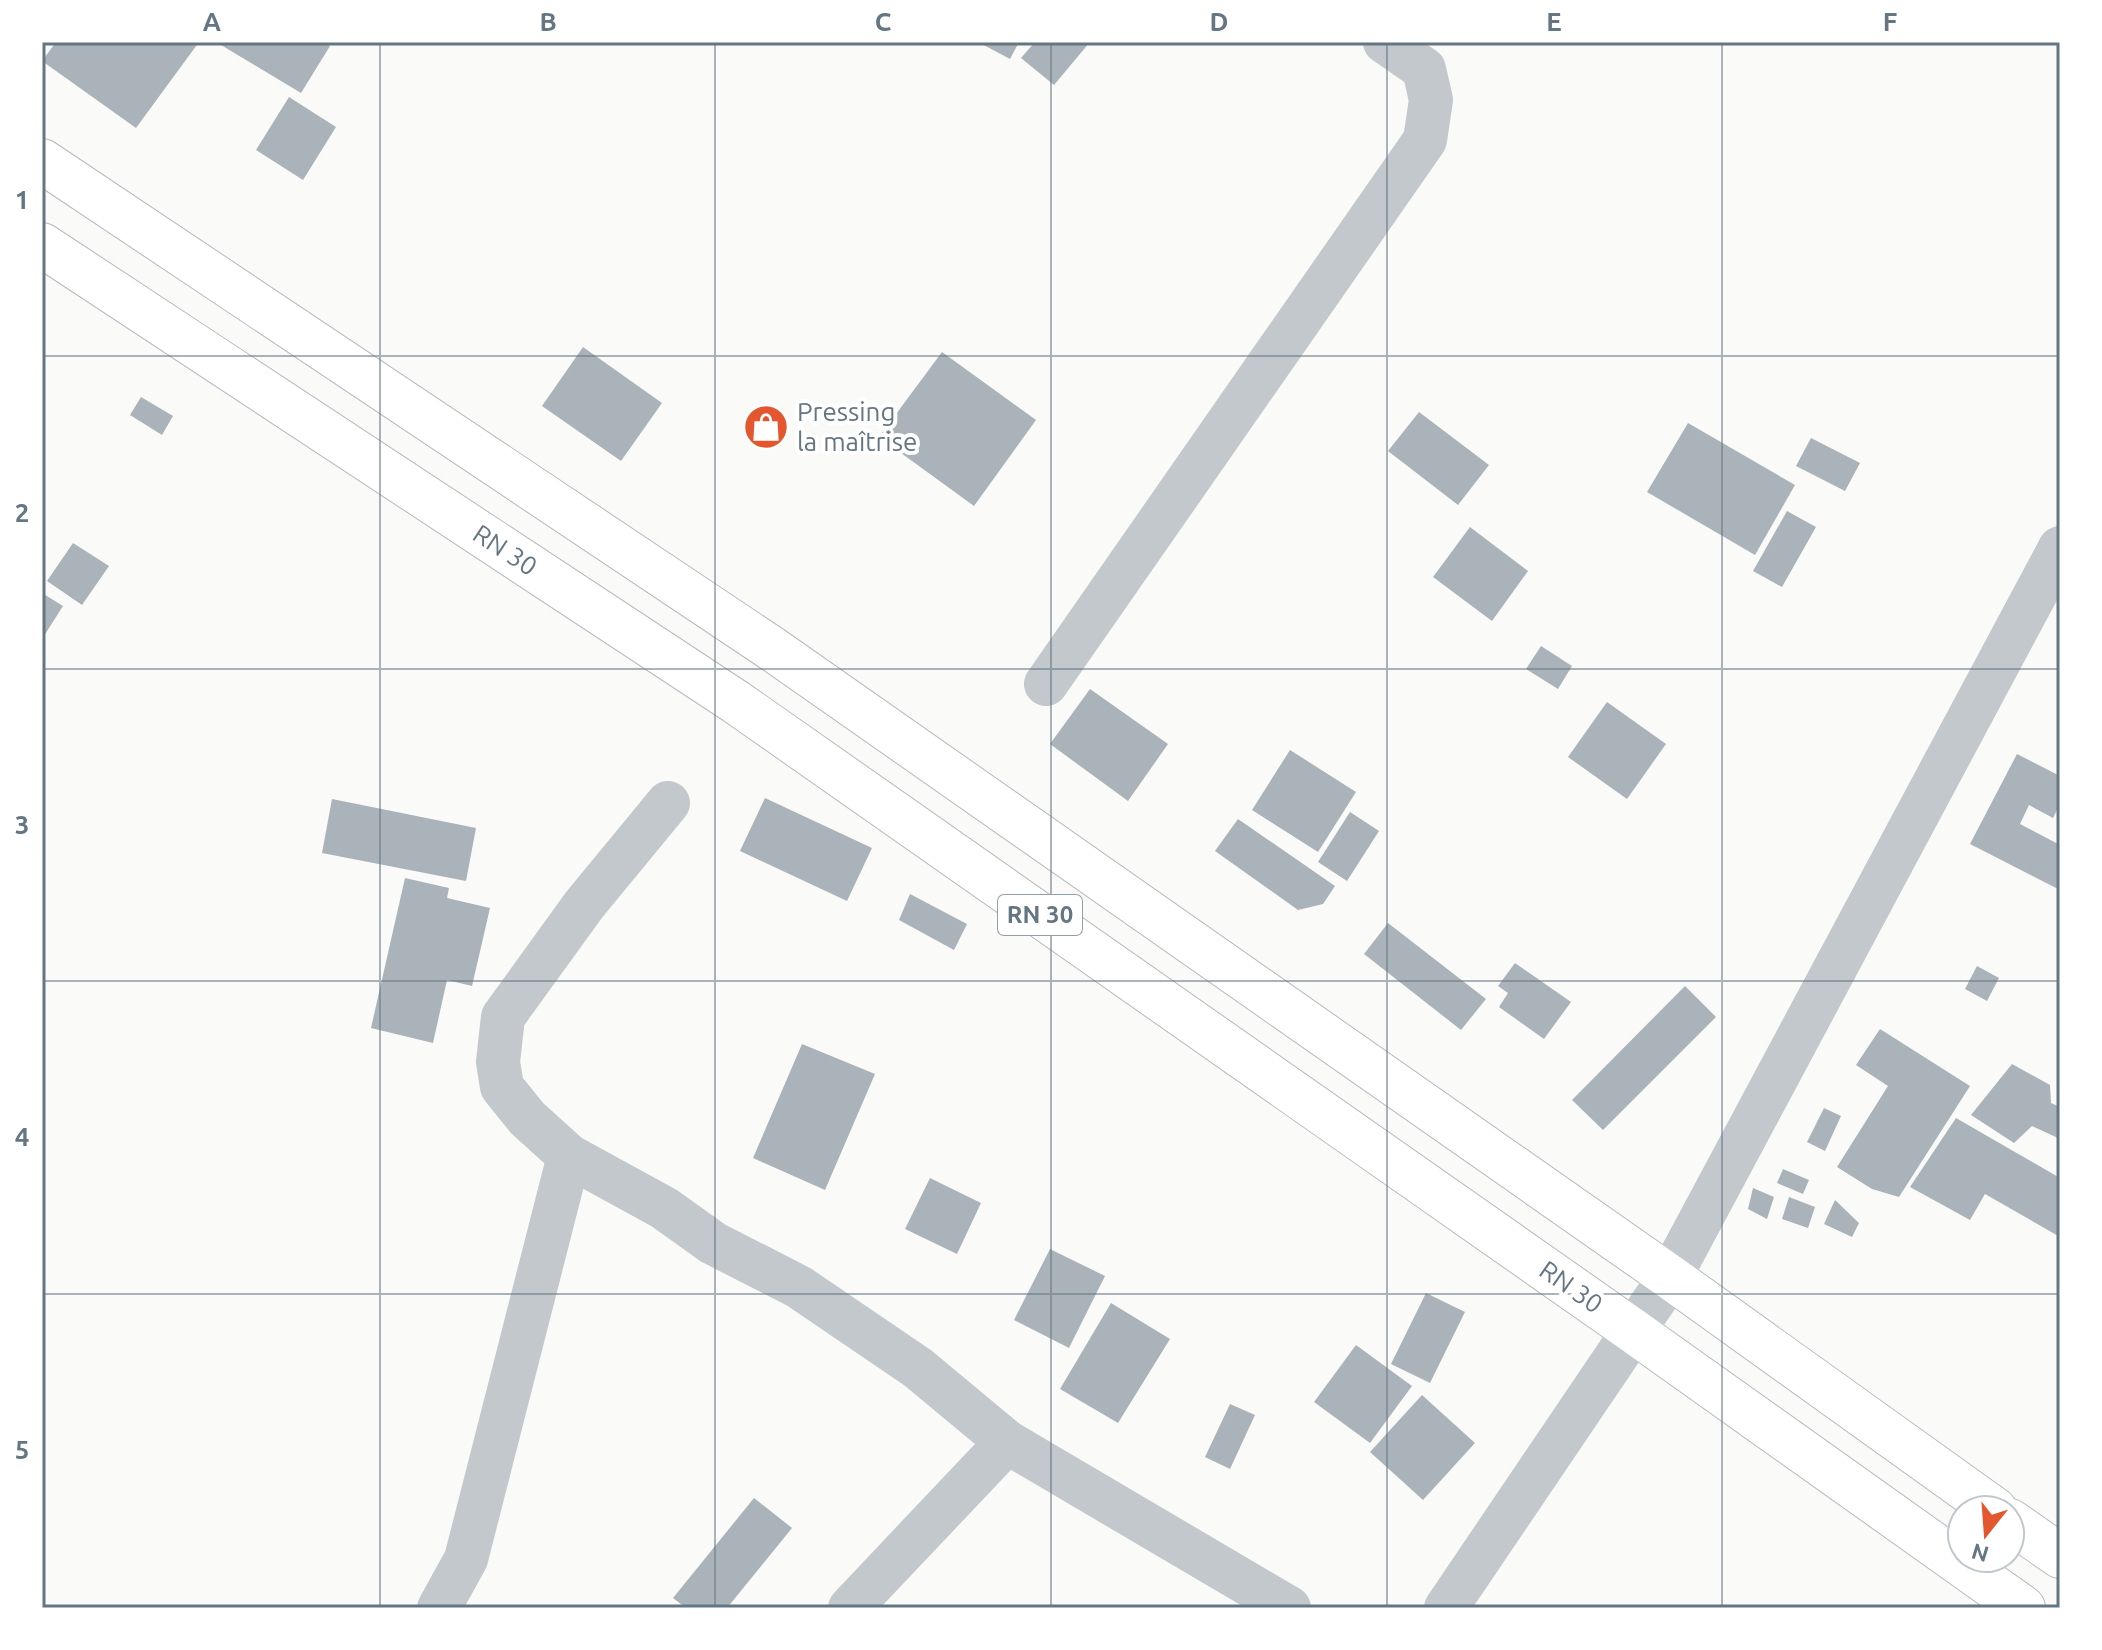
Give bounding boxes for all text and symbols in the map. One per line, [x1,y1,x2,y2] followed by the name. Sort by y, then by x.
[203,7,222,36] text: A
[539,7,557,36] text: B
[875,7,892,36] text: C
[1210,7,1228,36] text: D
[1546,7,1562,36] text: E
[1883,7,1897,36] text: F
[15,185,29,214] text: 1
[797,397,917,456] place label: Pressing la maîtrise
[742,403,790,451] shop icon: Pressing la maîtrise
[15,498,29,527] text: 2
[468,518,543,581] street label: RN 30
[15,810,29,839] text: 3
[998,895,1082,935] road number: RN 30
[15,1122,29,1151] text: 4
[1534,1255,1608,1319] street label: RN 30
[15,1435,29,1464] text: 5
[1946,1494,2026,1574] north arrow
[1968,1539,1992,1568] text: N

